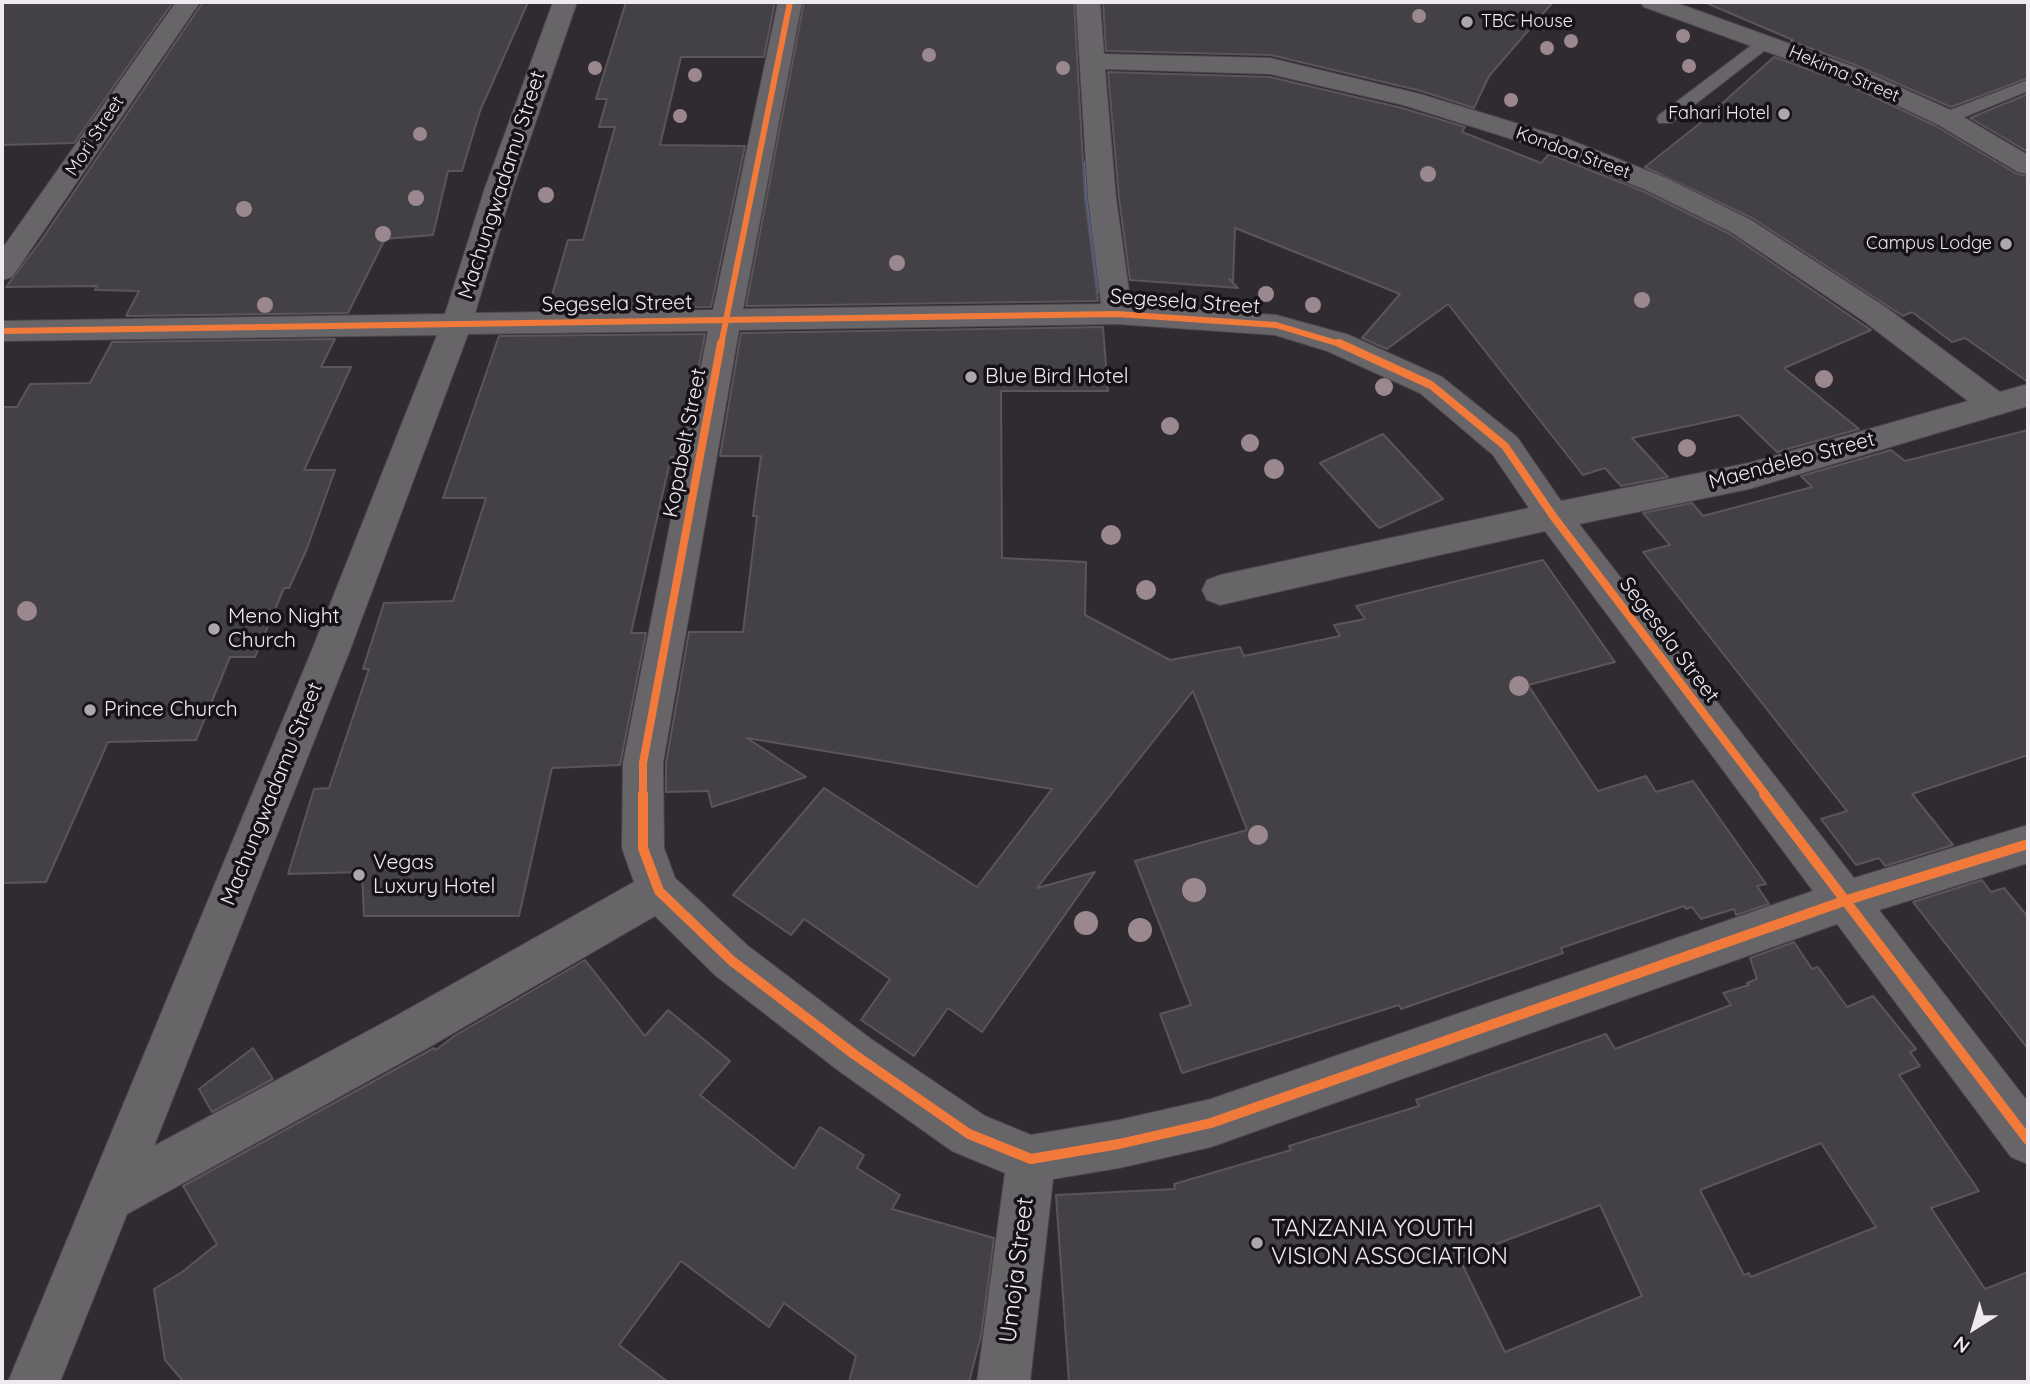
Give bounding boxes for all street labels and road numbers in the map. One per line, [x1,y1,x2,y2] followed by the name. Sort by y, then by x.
[1785,41,1903,107] street label: Hekima Street
[453,68,551,302] street label: Machungwadamu Street
[61,92,129,180] street label: Mori Street
[1513,122,1633,184] street label: Kondoa Street
[1109,284,1261,320] street label: Segesela Street
[542,290,692,318] street label: Segesela Street
[658,366,712,520] street label: Kopabelt Street
[1706,427,1878,495] street label: Maendeleo Street
[1614,572,1724,708] street label: Segesela Street
[216,679,328,909] street label: Machungwadamu Street
[994,1195,1040,1345] street label: Umoja Street

